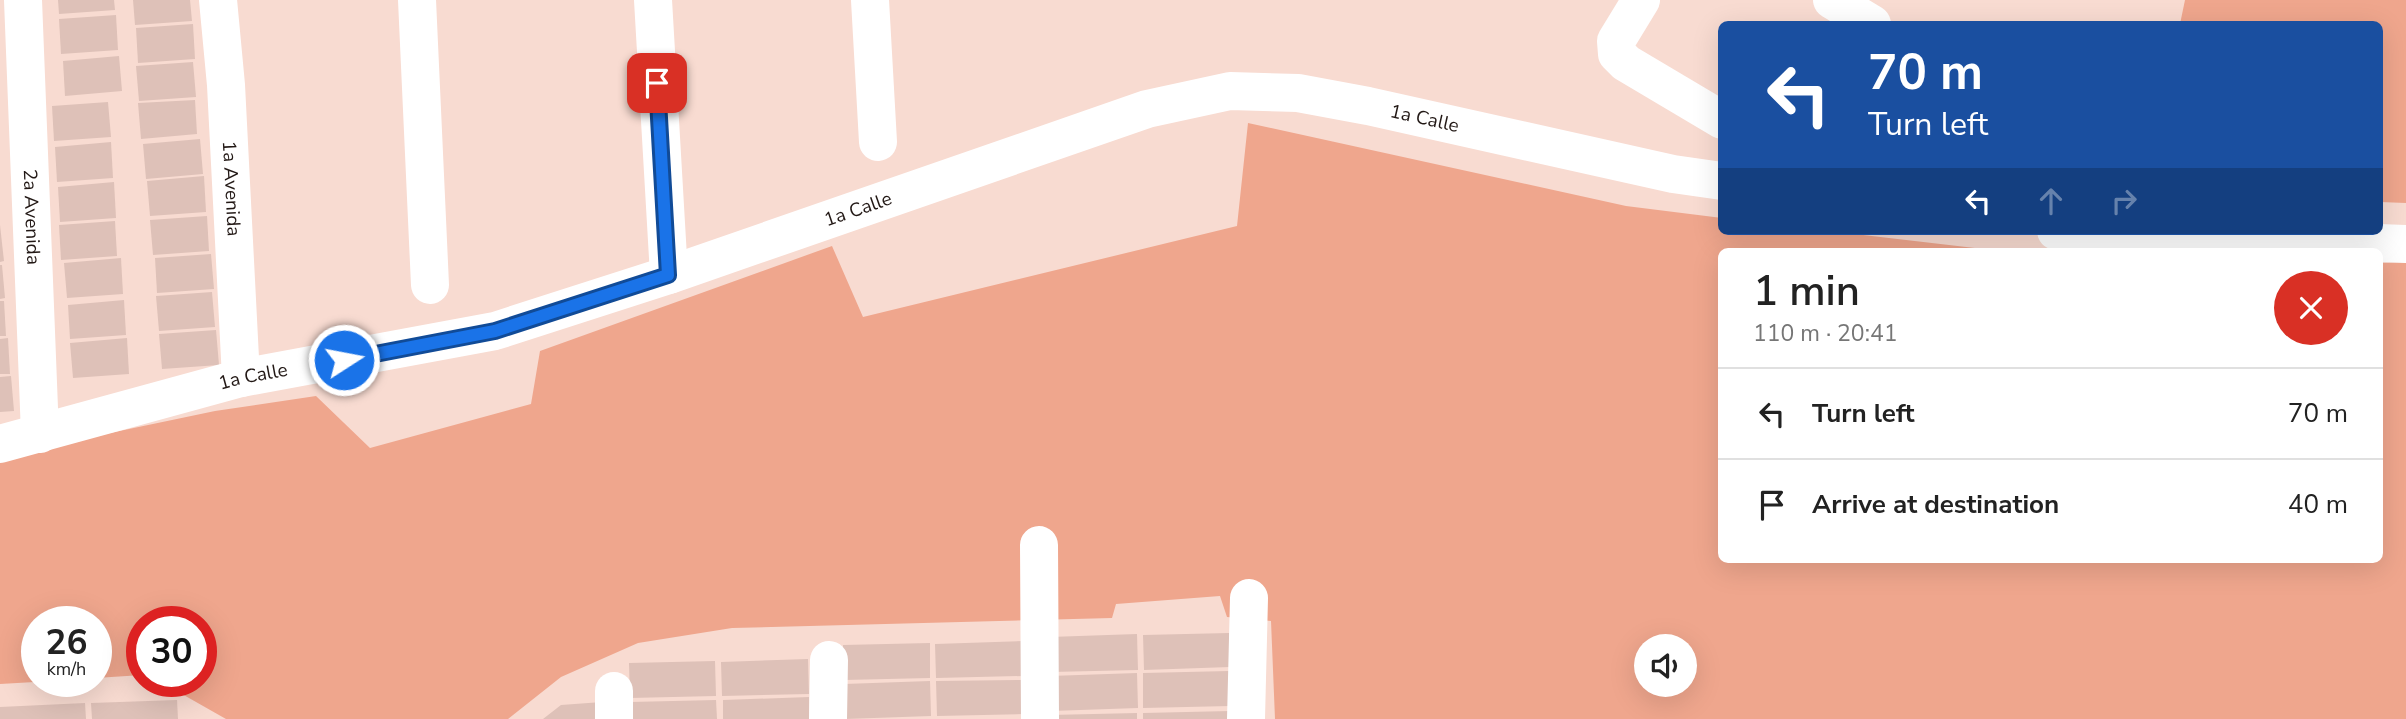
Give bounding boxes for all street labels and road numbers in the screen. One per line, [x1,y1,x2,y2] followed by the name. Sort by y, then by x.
[1387,98,1462,139] street label: 1a Calle
[216,140,247,237] street label: 1a Avenida
[17,168,46,265] street label: 2a Avenida
[821,186,895,233] street label: 1a Calle
[215,357,290,397] street label: 1a Calle

